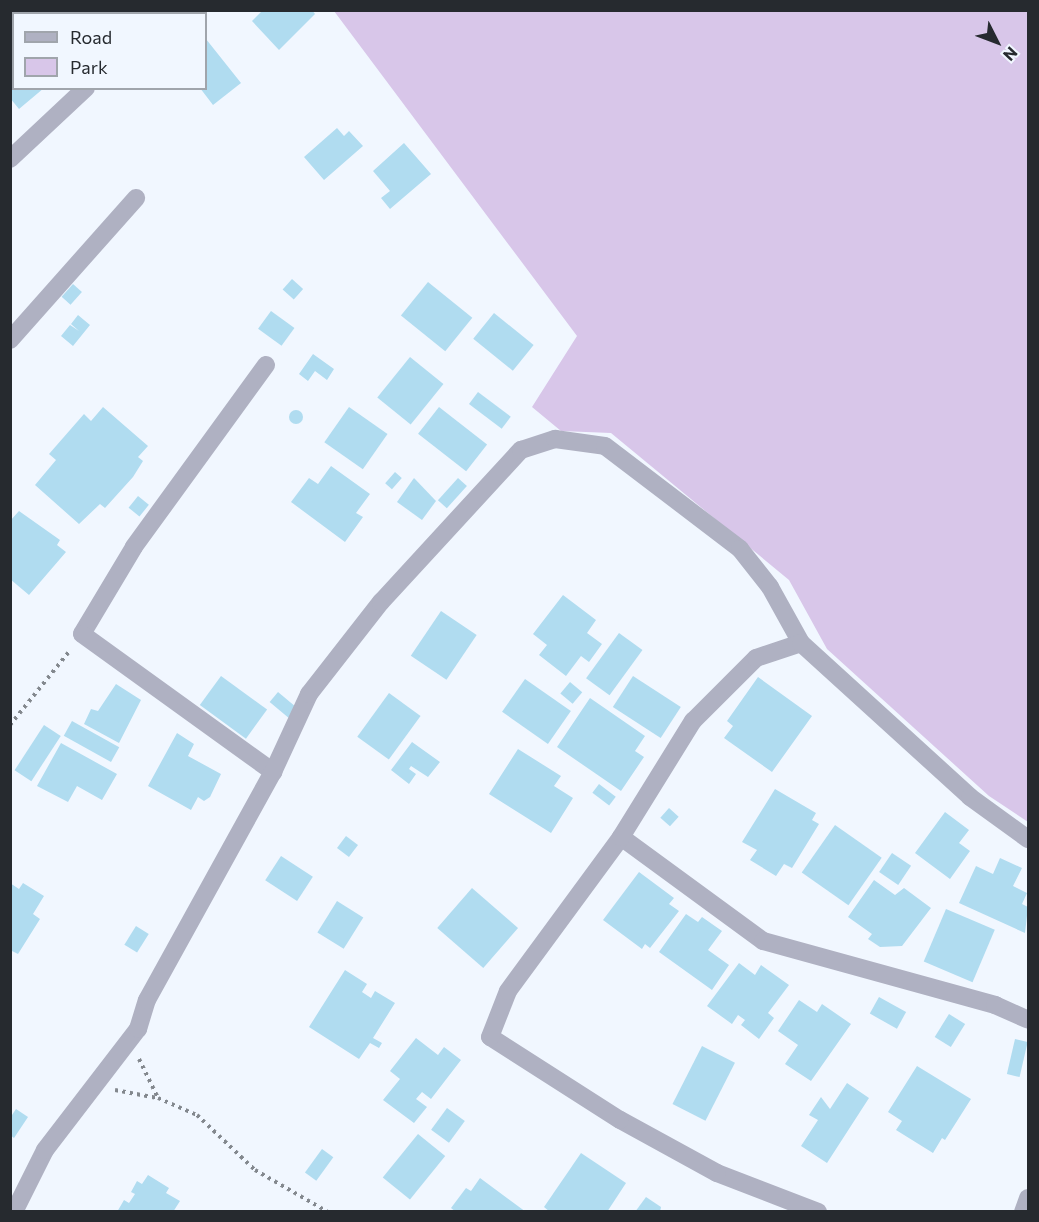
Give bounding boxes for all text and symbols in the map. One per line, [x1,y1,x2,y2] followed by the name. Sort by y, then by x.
[12,12,207,90] legend
[967,12,1027,72] north arrow
[70,26,112,48] text: Road
[1000,44,1022,65] text: N
[70,56,108,78] text: Park

